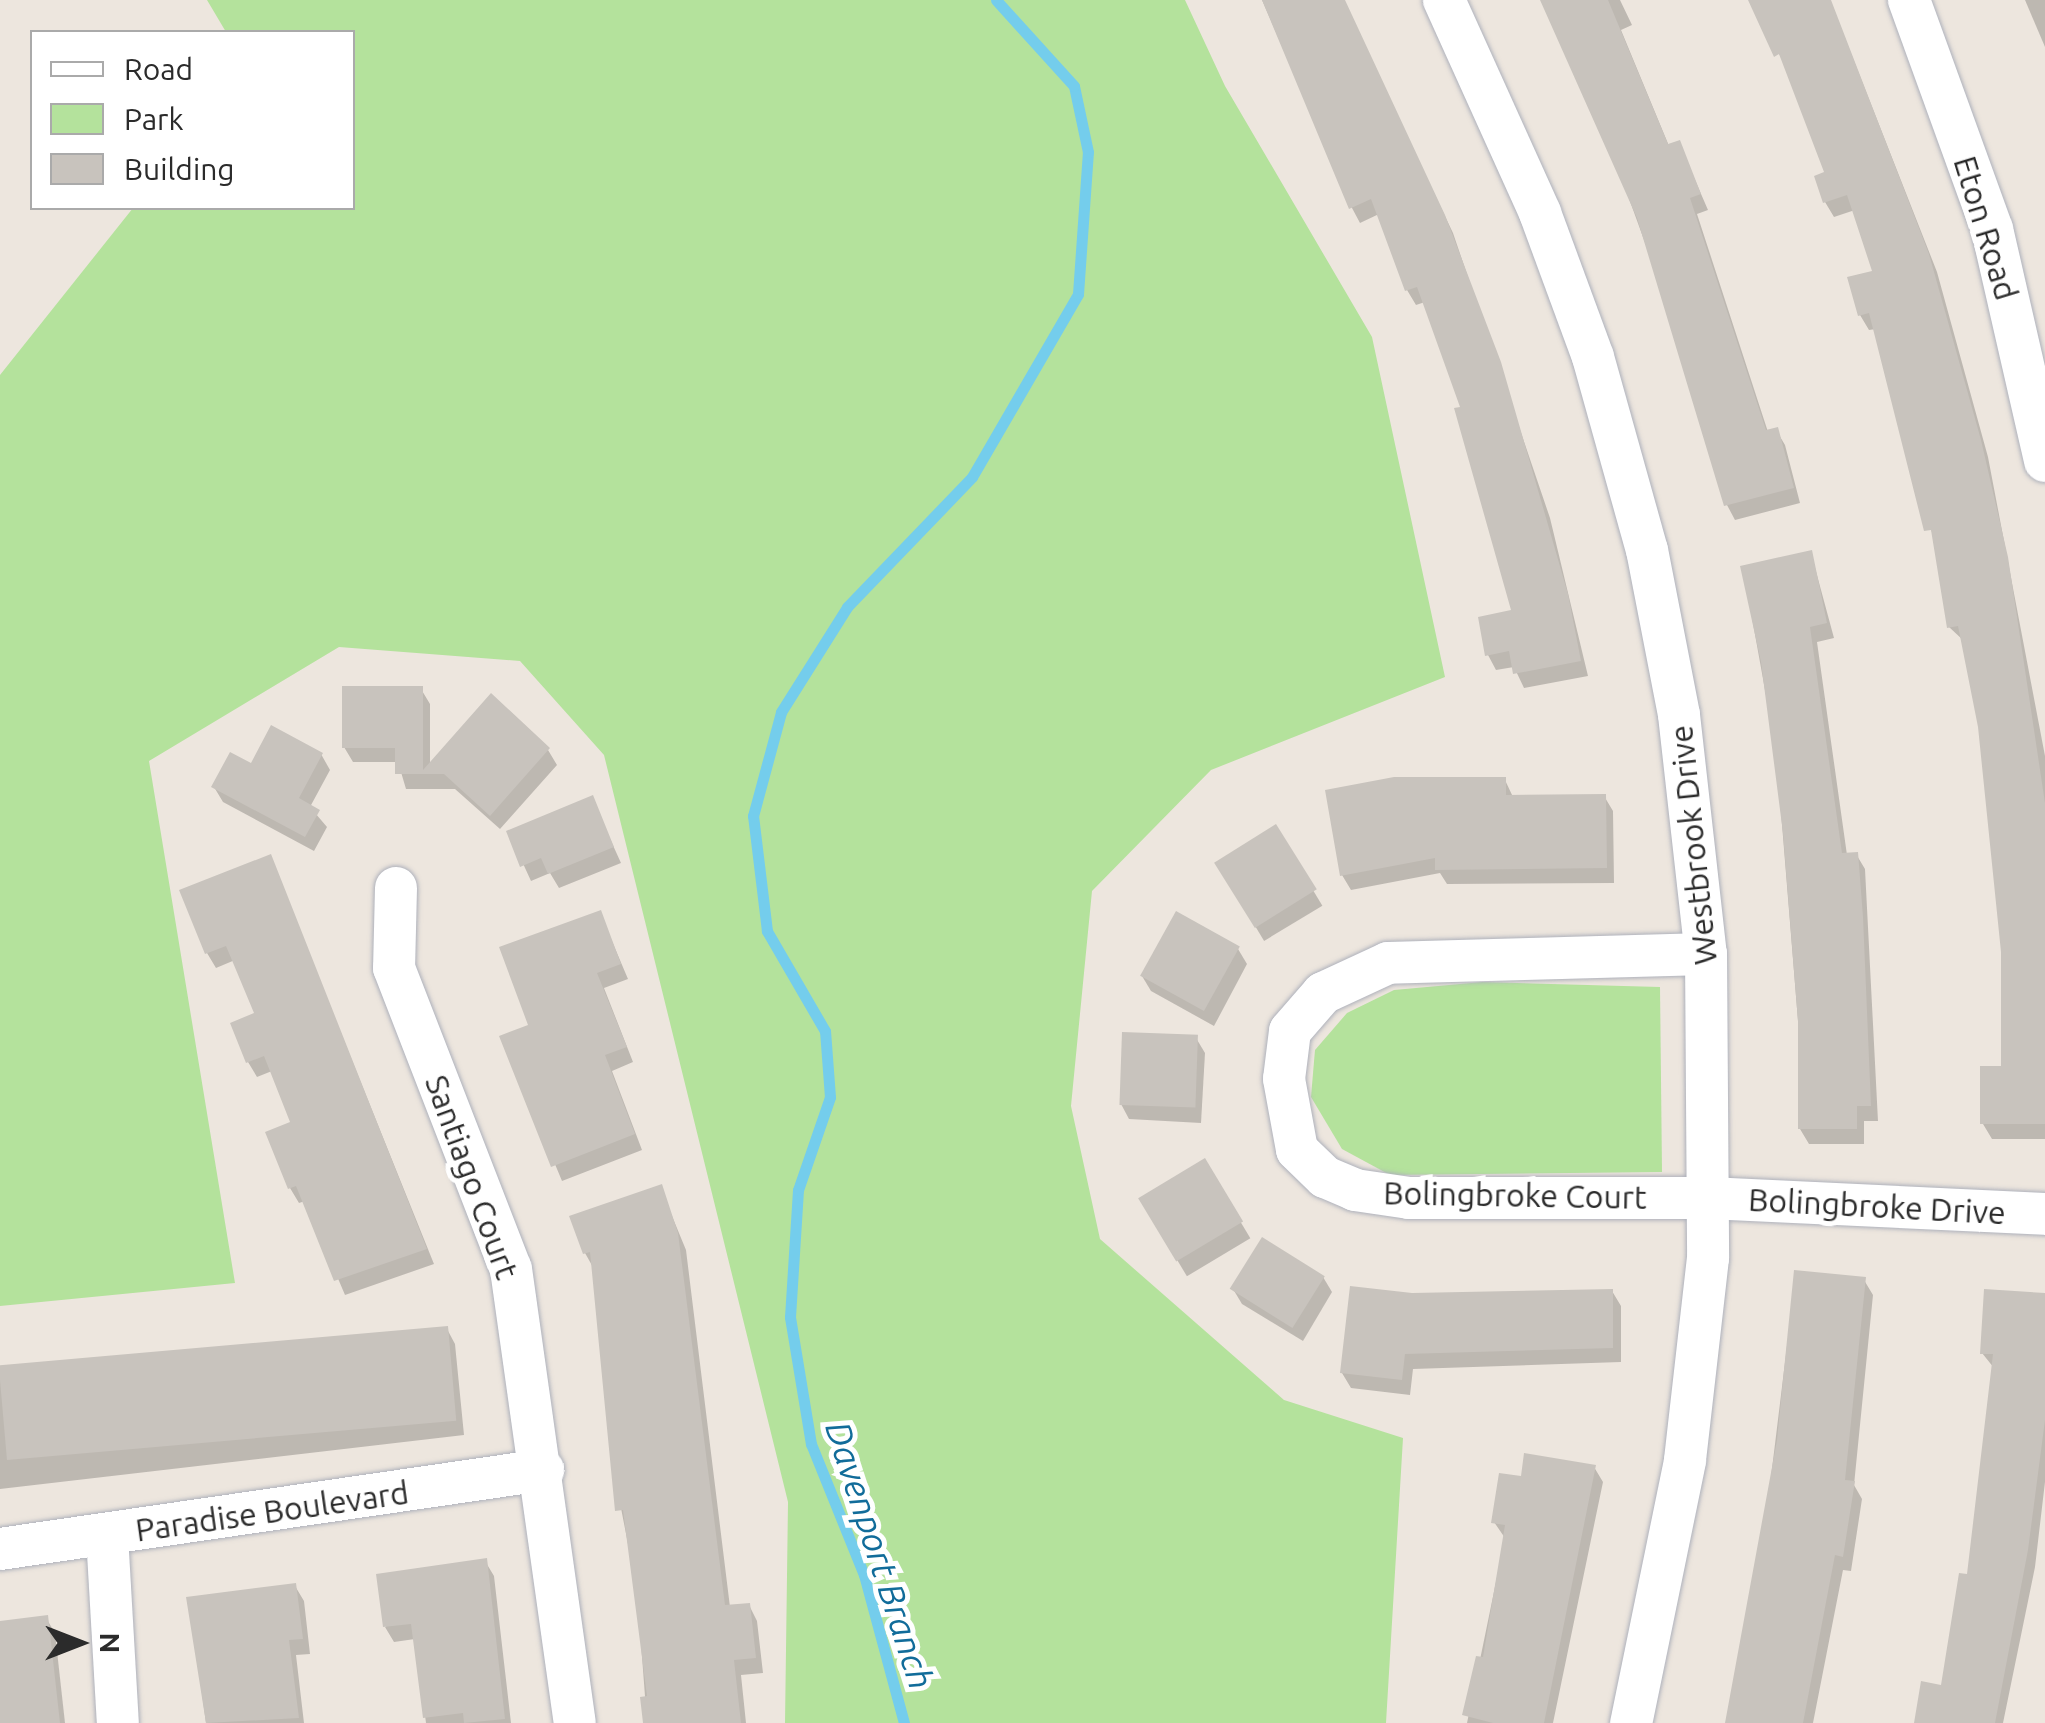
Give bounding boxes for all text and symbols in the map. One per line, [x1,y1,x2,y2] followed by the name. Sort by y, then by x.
[30,30,355,210] legend
[124,52,193,86] text: Road
[124,102,184,136] text: Park
[1946,151,2026,305] street label: Eton Road
[124,152,235,186] text: Building
[1661,723,1725,967] street label: Westbrook Drive
[417,1070,527,1284] street label: Santiago Court
[1383,1174,1647,1216] street label: Bolingbroke Court
[1747,1180,2007,1232] street label: Bolingbroke Drive
[817,1416,943,1694] water label: Davenport Branch
[133,1473,411,1549] street label: Paradise Boulevard
[30,1593,130,1693] north arrow
[95,1633,126,1653] text: N

